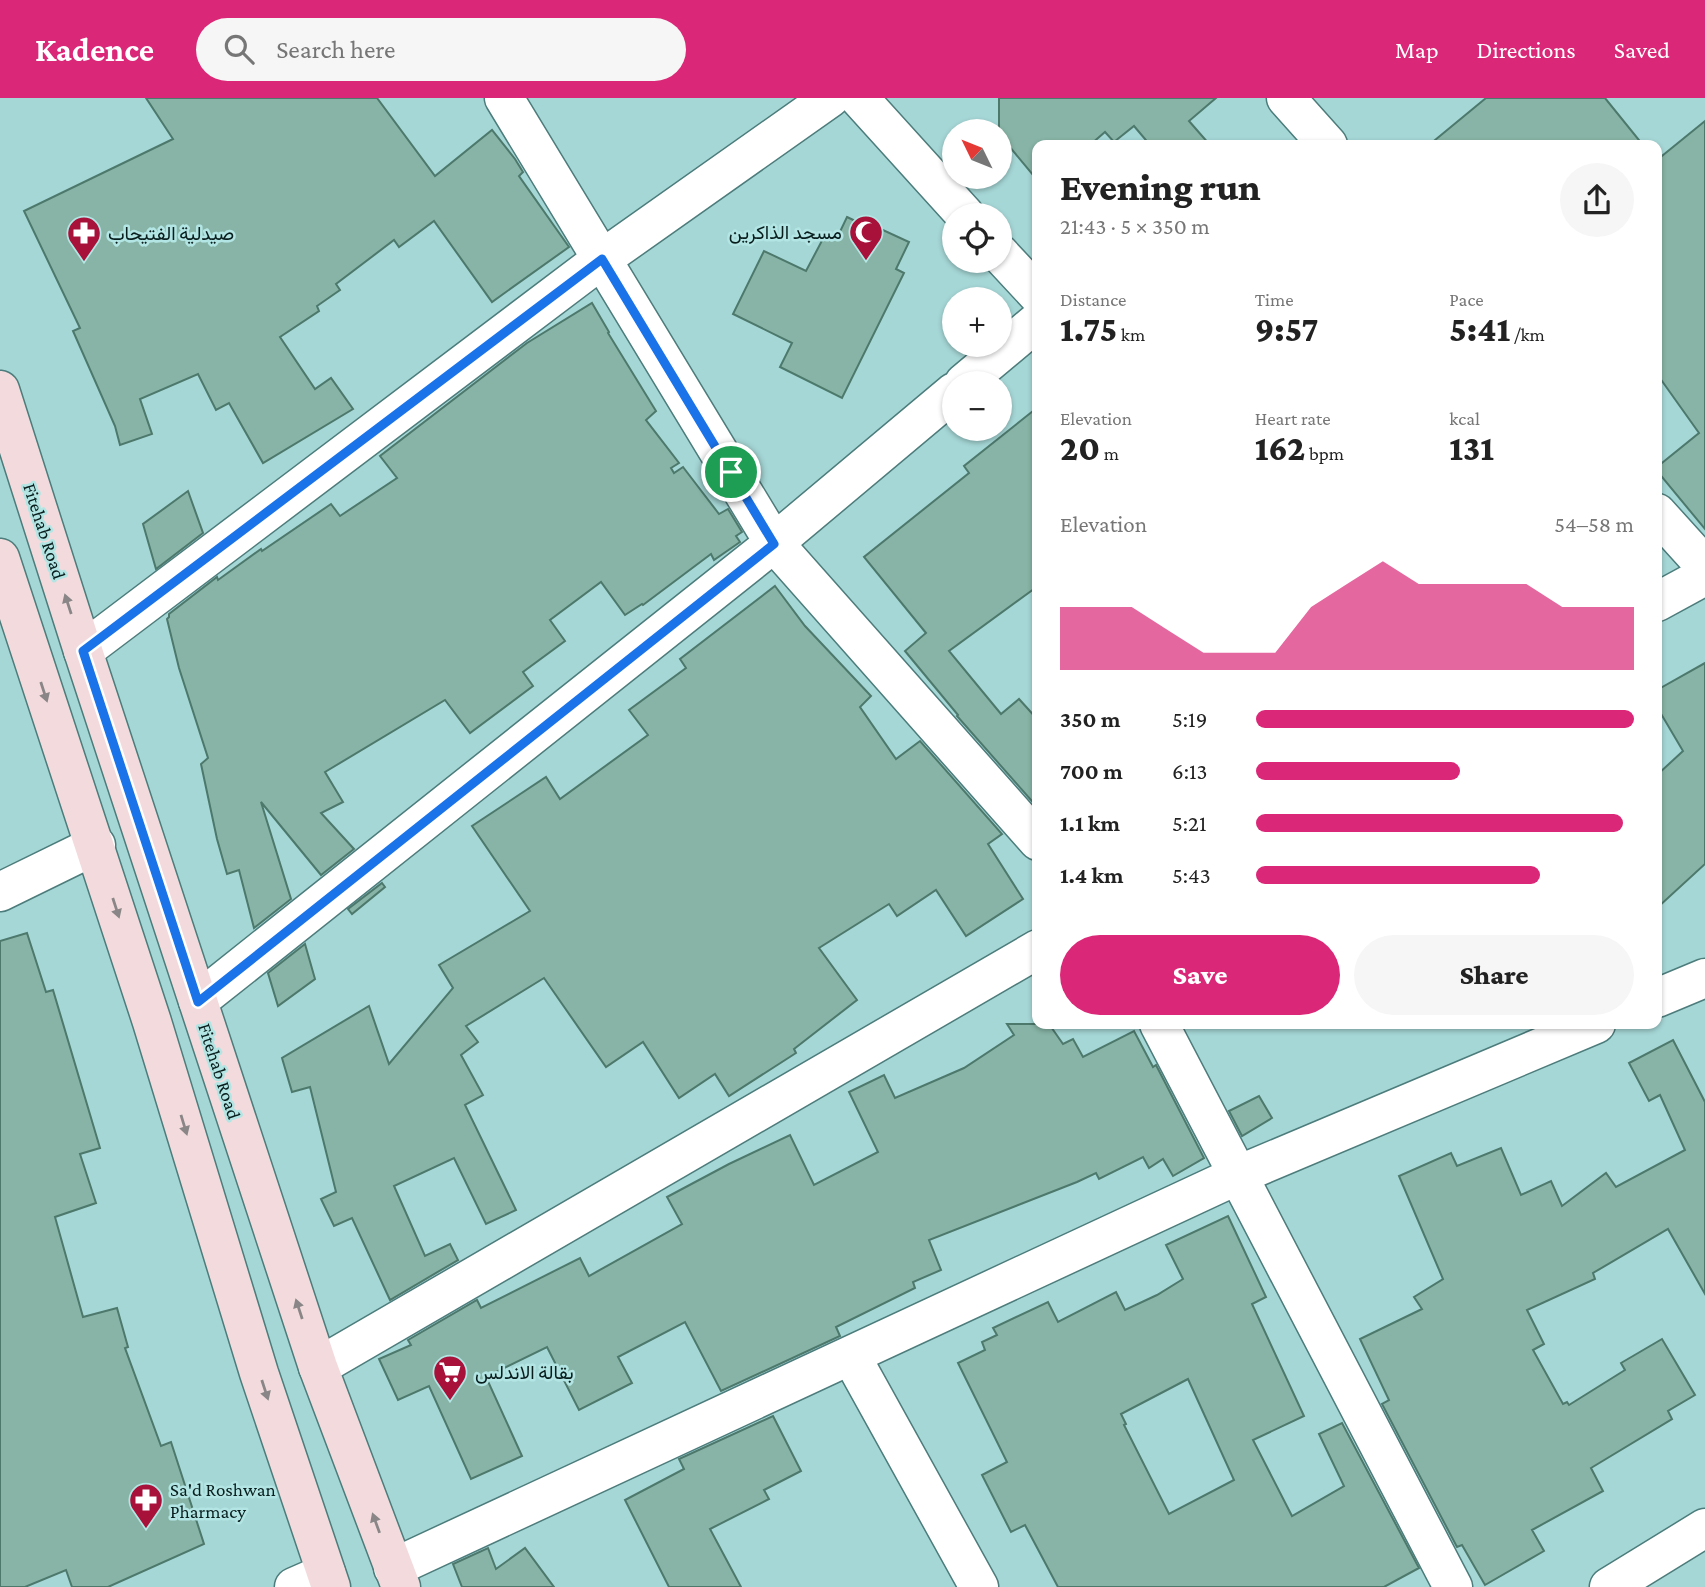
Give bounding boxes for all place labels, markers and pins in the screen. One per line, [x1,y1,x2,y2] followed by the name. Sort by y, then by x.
[847,213,885,262] mosque icon: مسجد الذاكرين
[65,214,103,263] pharmacy icon: صيدلية الفتيحاب
[729,222,842,244] place label: مسجد الذاكرين
[108,223,234,245] place label: صيدلية الفتيحاب
[701,442,761,502] pin
[431,1353,469,1402] supermarket icon: بقالة الاندلس
[475,1362,574,1384] place label: بقالة الاندلس
[170,1479,276,1522] place label: Sa'd Roshwan Pharmacy
[127,1481,165,1530] pharmacy icon: Sa'd Roshwan Pharmacy

